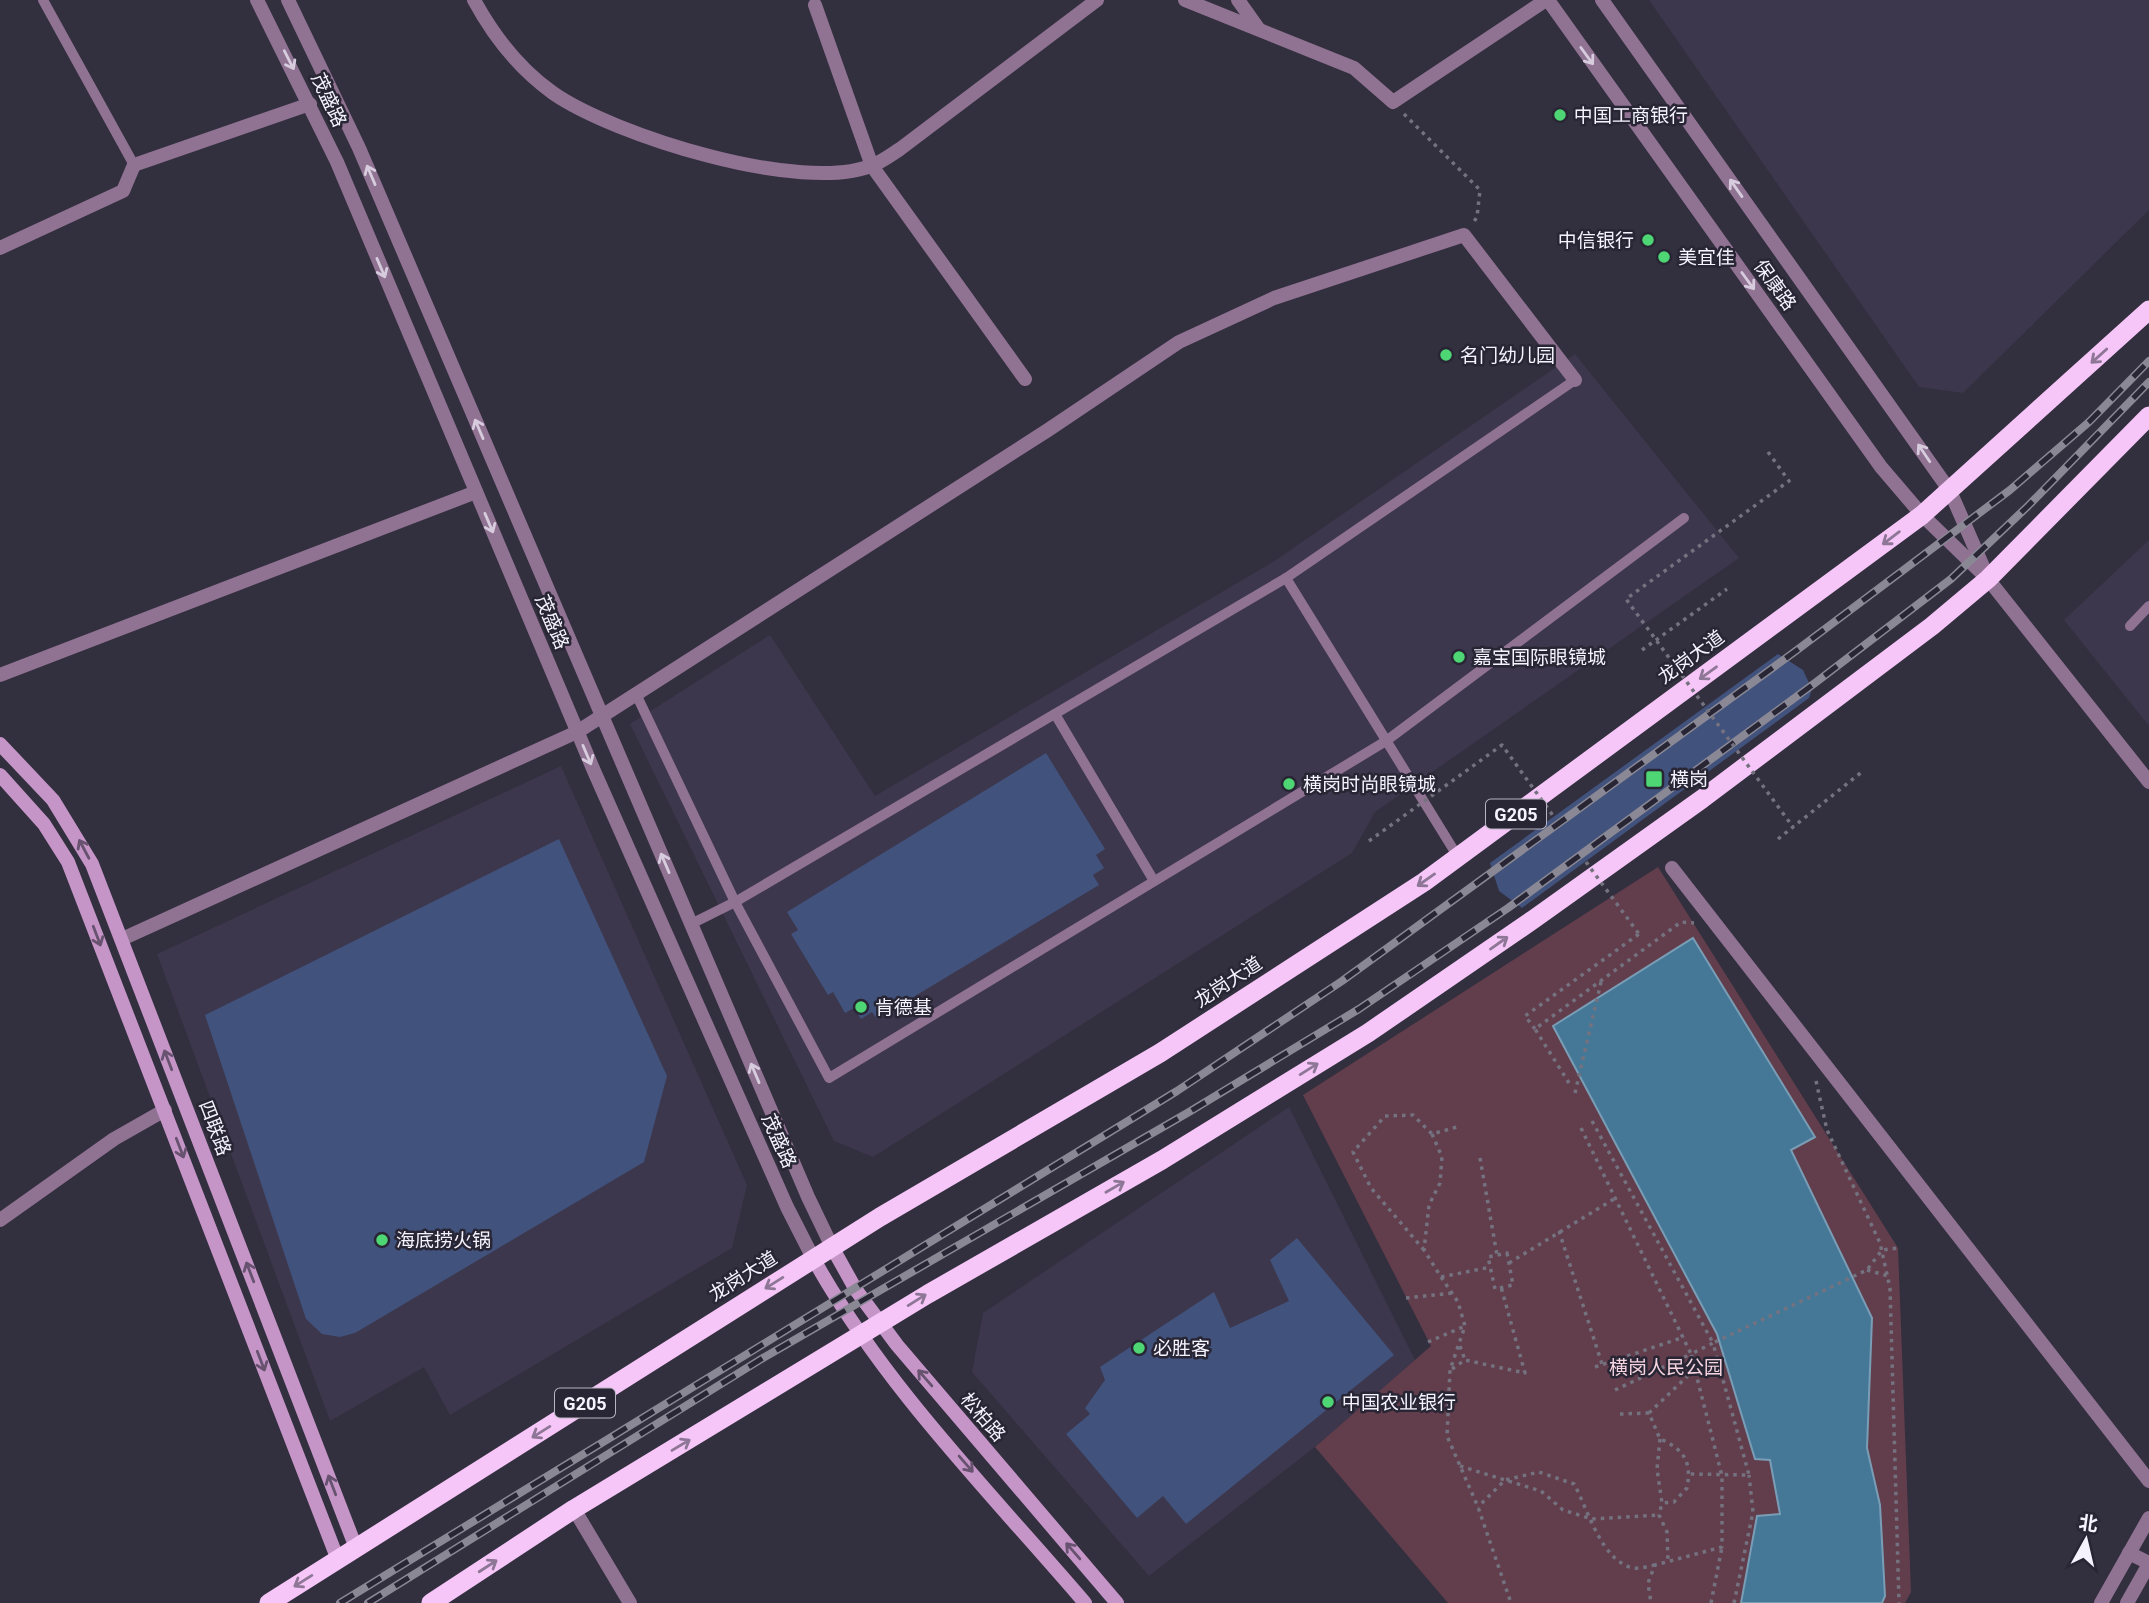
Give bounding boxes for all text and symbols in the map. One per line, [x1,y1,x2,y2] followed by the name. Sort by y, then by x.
[1580,46,1595,65] one-way arrow
[282,50,296,70] one-way arrow
[307,69,351,131] street label: 茂盛路
[1574,104,1688,127] place label: 中国工商银行
[1552,107,1568,123] marker: 中国工商银行
[363,164,376,186] one-way arrow
[1729,179,1743,198] one-way arrow
[1558,229,1634,252] place label: 中信银行
[1640,232,1656,248] marker: 中信银行
[1678,246,1735,269] place label: 美宜佳
[1656,249,1672,265] marker: 美宜佳
[1749,255,1801,315] street label: 保康路
[376,257,389,279] one-way arrow
[1741,271,1755,290] one-way arrow
[1460,344,1555,367] place label: 名门幼儿园
[1438,347,1454,363] marker: 名门幼儿园
[2091,348,2108,365] one-way arrow
[472,419,485,440] one-way arrow
[1917,444,1931,463] one-way arrow
[483,512,496,533] one-way arrow
[1882,531,1901,545] one-way arrow
[530,591,574,653] street label: 茂盛路
[1653,625,1729,689] street label: 龙岗大道
[1473,646,1606,669] place label: 嘉宝国际眼镜城
[1451,649,1467,665] marker: 嘉宝国际眼镜城
[1699,666,1718,680] one-way arrow
[581,744,594,765] one-way arrow
[1670,768,1708,791] place label: 横岗
[1644,769,1664,789] marker: 横岗
[1303,773,1436,796] place label: 横岗时尚眼镜城
[1281,776,1297,792] marker: 横岗时尚眼镜城
[1486,800,1546,828] road number: G205
[77,839,90,860] one-way arrow
[658,853,671,875] one-way arrow
[1417,873,1436,887] one-way arrow
[92,925,105,947] one-way arrow
[1488,936,1508,950] one-way arrow
[1190,952,1266,1012] street label: 龙岗大道
[875,996,932,1019] place label: 肯德基
[853,999,869,1015] marker: 肯德基
[161,1050,174,1071] one-way arrow
[747,1062,760,1084] one-way arrow
[1299,1062,1319,1076] one-way arrow
[194,1097,236,1159] street label: 四联路
[757,1110,801,1172] street label: 茂盛路
[174,1137,187,1159] one-way arrow
[1104,1180,1125,1193] one-way arrow
[396,1229,491,1252] place label: 海底捞火锅
[374,1232,390,1248] marker: 海底捞火锅
[705,1246,781,1306] street label: 龙岗大道
[243,1262,255,1284] one-way arrow
[765,1276,784,1291] one-way arrow
[907,1293,927,1307] one-way arrow
[1153,1337,1210,1360] place label: 必胜客
[1131,1340,1147,1356] marker: 必胜客
[256,1349,268,1371] one-way arrow
[1609,1356,1723,1379] park label: 横岗人民公园
[917,1370,933,1388] one-way arrow
[555,1388,615,1418] road number: G205
[956,1388,1010,1446] street label: 松柏路
[1342,1391,1456,1414] place label: 中国农业银行
[1320,1394,1336,1410] marker: 中国农业银行
[531,1425,551,1439] one-way arrow
[671,1437,690,1452] one-way arrow
[958,1455,974,1473] one-way arrow
[324,1474,337,1496] one-way arrow
[2051,1505,2121,1575] north arrow
[2077,1511,2099,1536] text: 北
[1065,1542,1081,1560] one-way arrow
[478,1558,497,1573] one-way arrow
[294,1574,313,1589] one-way arrow

